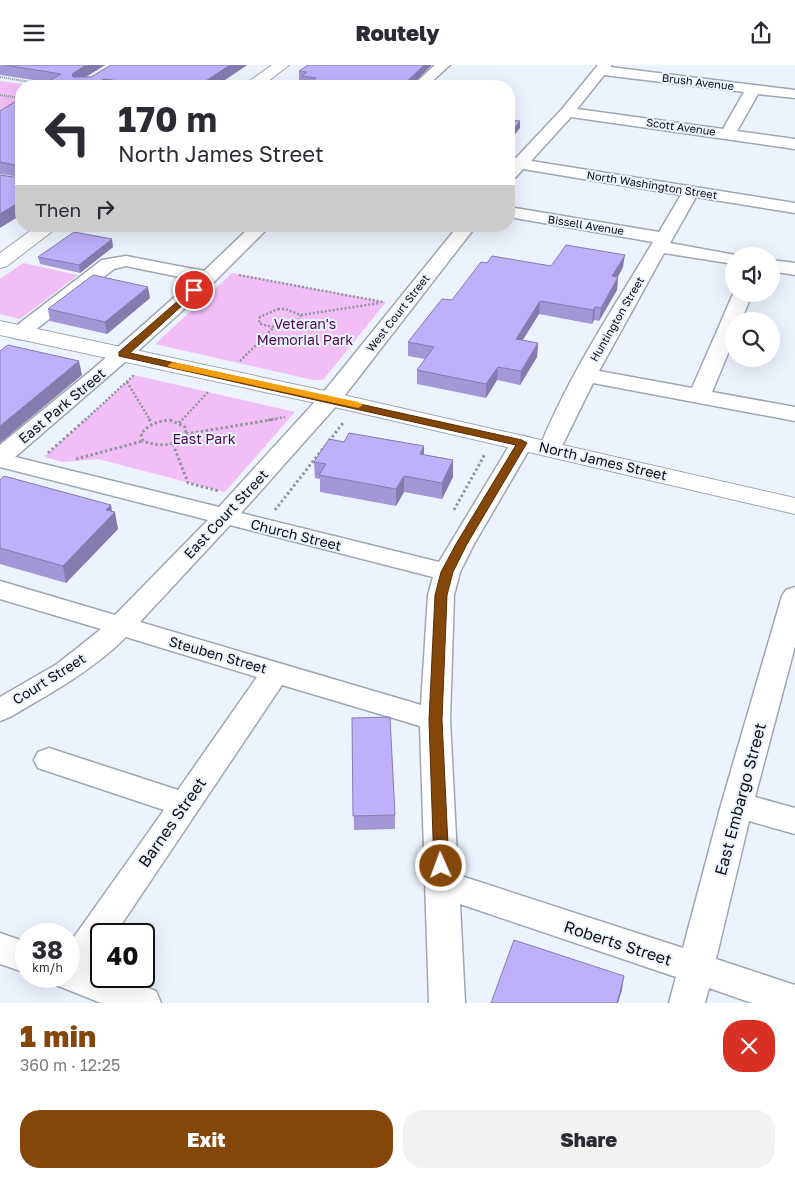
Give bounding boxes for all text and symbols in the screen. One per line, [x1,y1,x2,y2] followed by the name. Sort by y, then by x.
[20,19,48,47] icon: menu
[355,19,440,46] text: Routely
[747,19,775,47] icon: share
[661,71,735,92] street label: Brush Avenue
[118,98,217,140] text: 170 m
[35,100,100,165] icon: left
[646,115,717,138] street label: Scott Avenue
[118,140,324,167] text: North James Street
[586,168,718,201] street label: North Washington Street
[91,195,119,223] icon: right
[35,198,81,221] text: Then
[547,212,625,237] street label: Bissell Avenue
[725,247,780,367] map controls
[725,247,780,302] button: sound
[173,269,215,311] pin
[363,271,432,354] street label: West Court Street
[587,274,646,363] street label: Huntington Street
[180,276,208,304] icon: arrive
[725,312,780,367] button: search
[257,315,353,348] park label: Veteran's Memorial Park
[15,364,109,447] street label: East Park Street
[172,430,236,447] park label: East Park
[537,437,669,484] street label: North James Street
[180,466,271,562] street label: East Court Street
[249,515,343,554] street label: Church Street
[167,632,269,677] street label: Steuben Street
[9,649,88,708] street label: Court Street
[710,720,770,878] street label: East Embargo Street
[134,773,210,871] street label: Barnes Street
[414,839,466,891] position arrow
[562,916,674,970] street label: Roberts Street
[90,923,155,988] speed limit sign: 40
[32,934,63,965] text: 38
[32,960,63,975] text: km/h
[20,1018,96,1054] text: 1 min
[723,1020,775,1072] button: close
[20,1055,120,1075] text: 360 m · 12:25
[20,1110,393,1168] button: Exit
[403,1110,775,1168] button: Share

